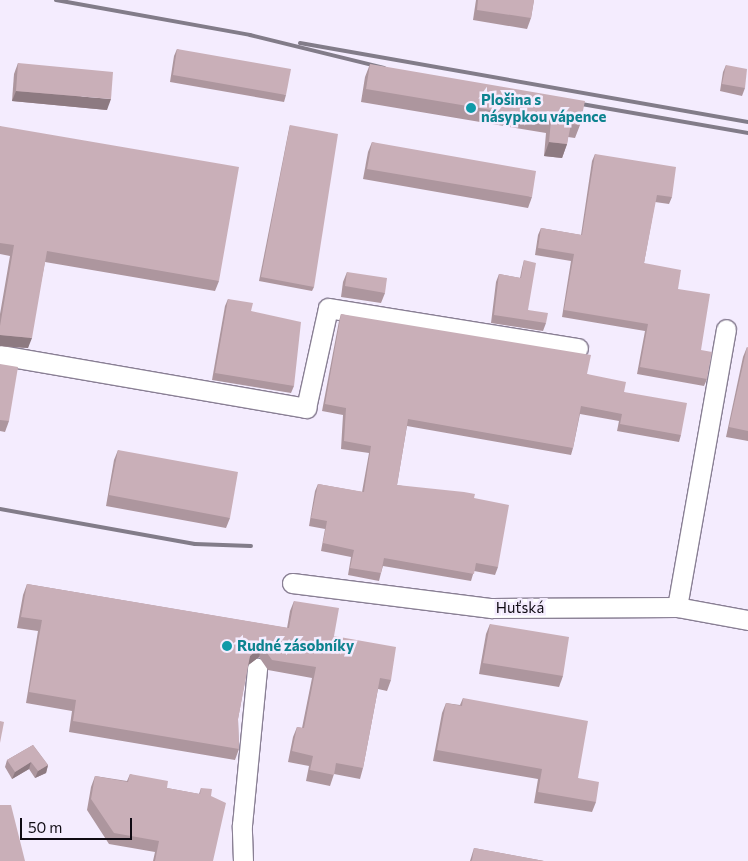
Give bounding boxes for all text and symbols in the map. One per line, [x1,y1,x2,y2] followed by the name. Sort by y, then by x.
[481,90,606,125] place label: Plošina s násypkou vápence
[465,102,477,114] marker: Plošina s násypkou vápence
[496,599,544,617] street label: Huťská
[237,637,354,655] place label: Rudné zásobníky
[221,640,233,652] marker: Rudné zásobníky
[22,808,135,840] scale bar
[28,818,62,836] text: 50 m

